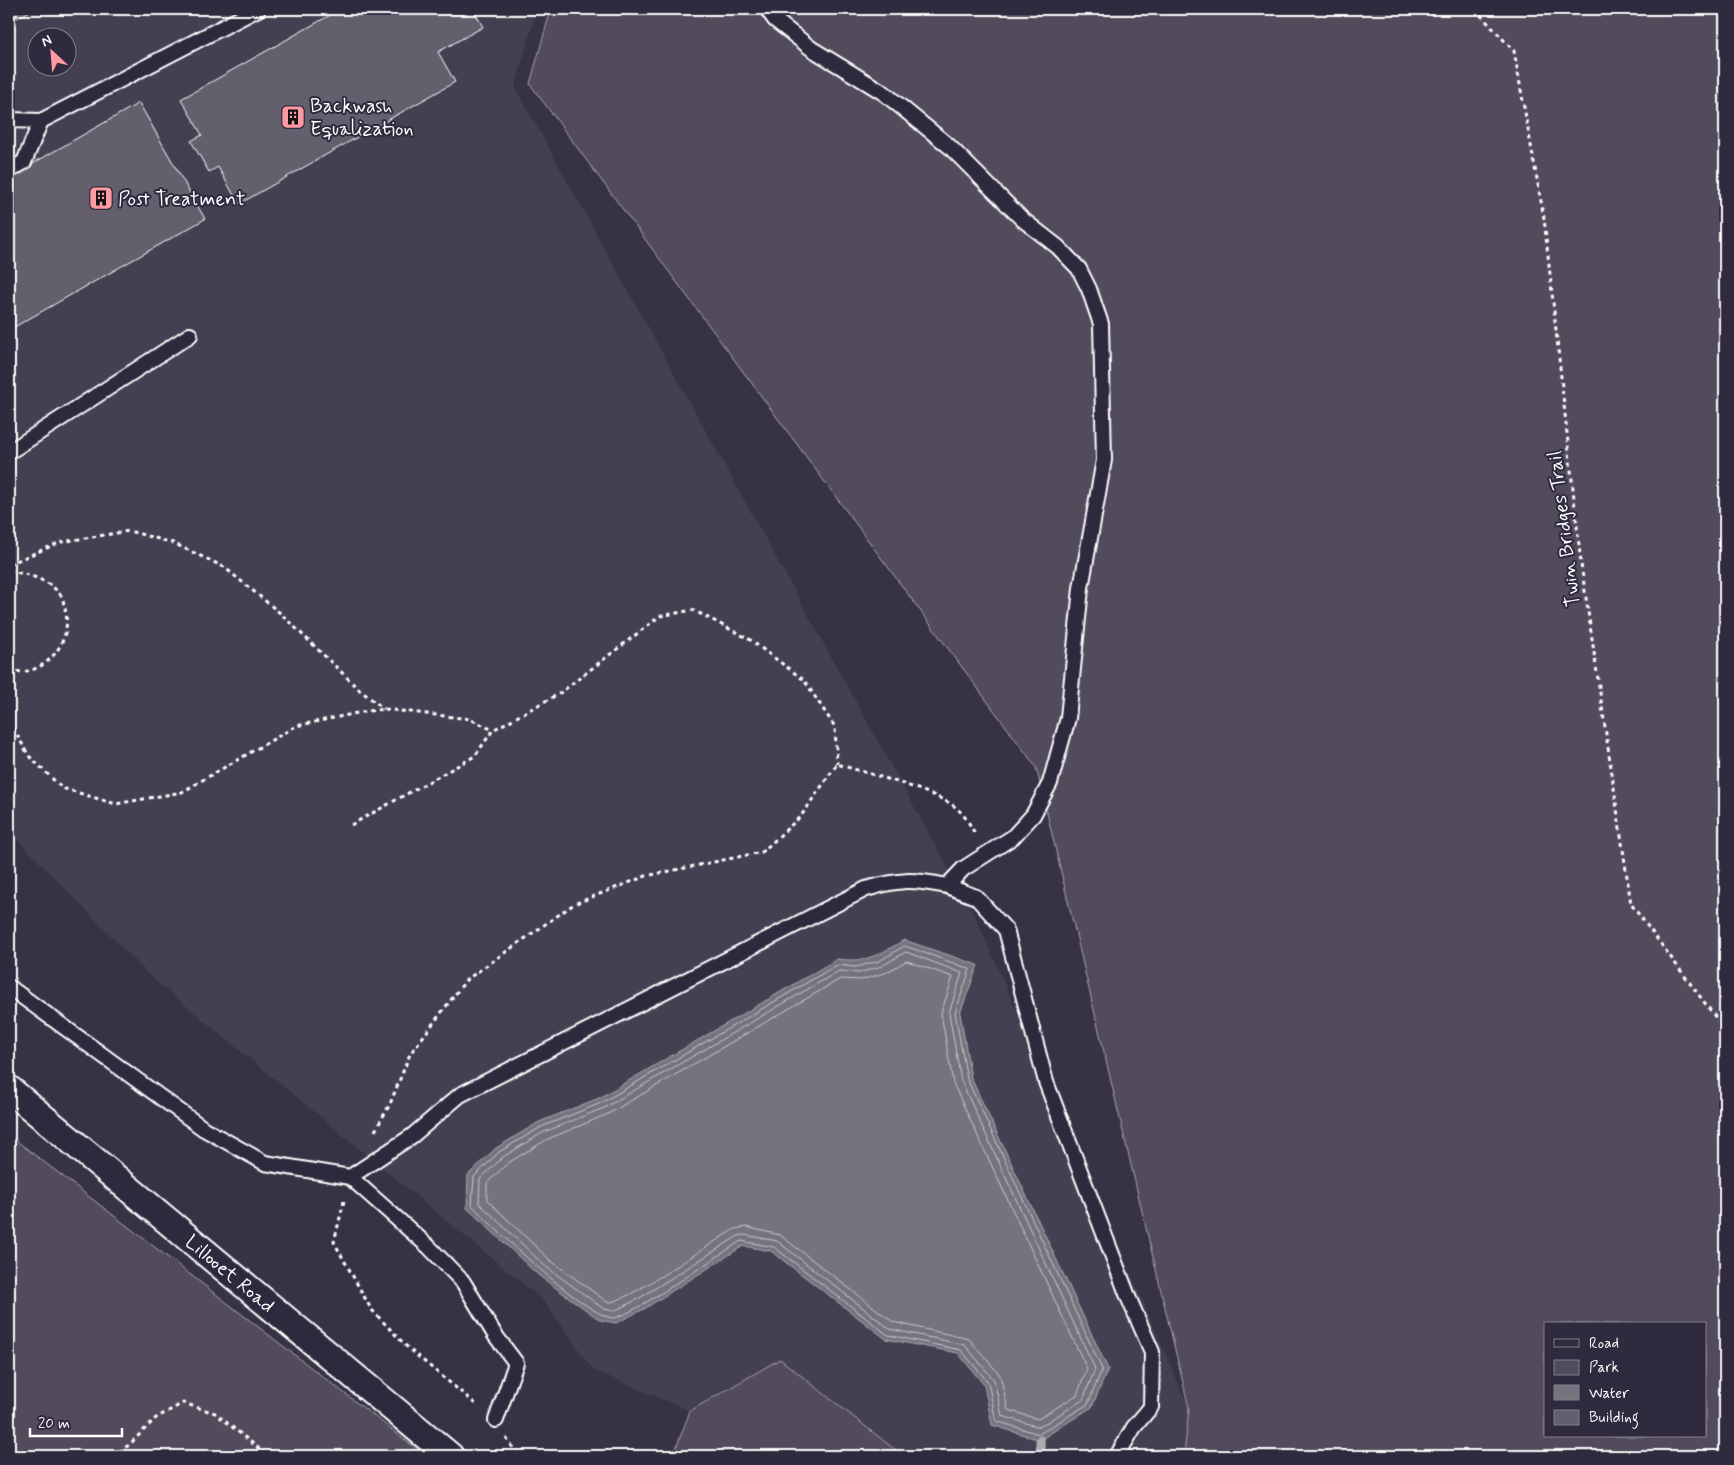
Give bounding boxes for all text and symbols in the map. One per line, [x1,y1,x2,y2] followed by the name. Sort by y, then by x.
[28,28,78,78] north arrow
[39,31,55,51] text: N
[310,93,414,143] place label: Backwash Equalization
[280,104,306,130] building icon: Backwash Equalization
[88,185,114,211] building icon: Post Treatment
[118,186,245,213] place label: Post Treatment
[1542,449,1587,608] street label: Twin Bridges Trail
[179,1229,280,1320] street label: Lillooet Road
[1544,1322,1706,1438] legend
[1589,1334,1619,1354] text: Road
[1589,1358,1619,1378] text: Park
[1589,1384,1629,1404] text: Water
[30,1405,122,1437] scale bar
[1589,1408,1639,1429] text: Building
[38,1414,70,1434] text: 20 m

